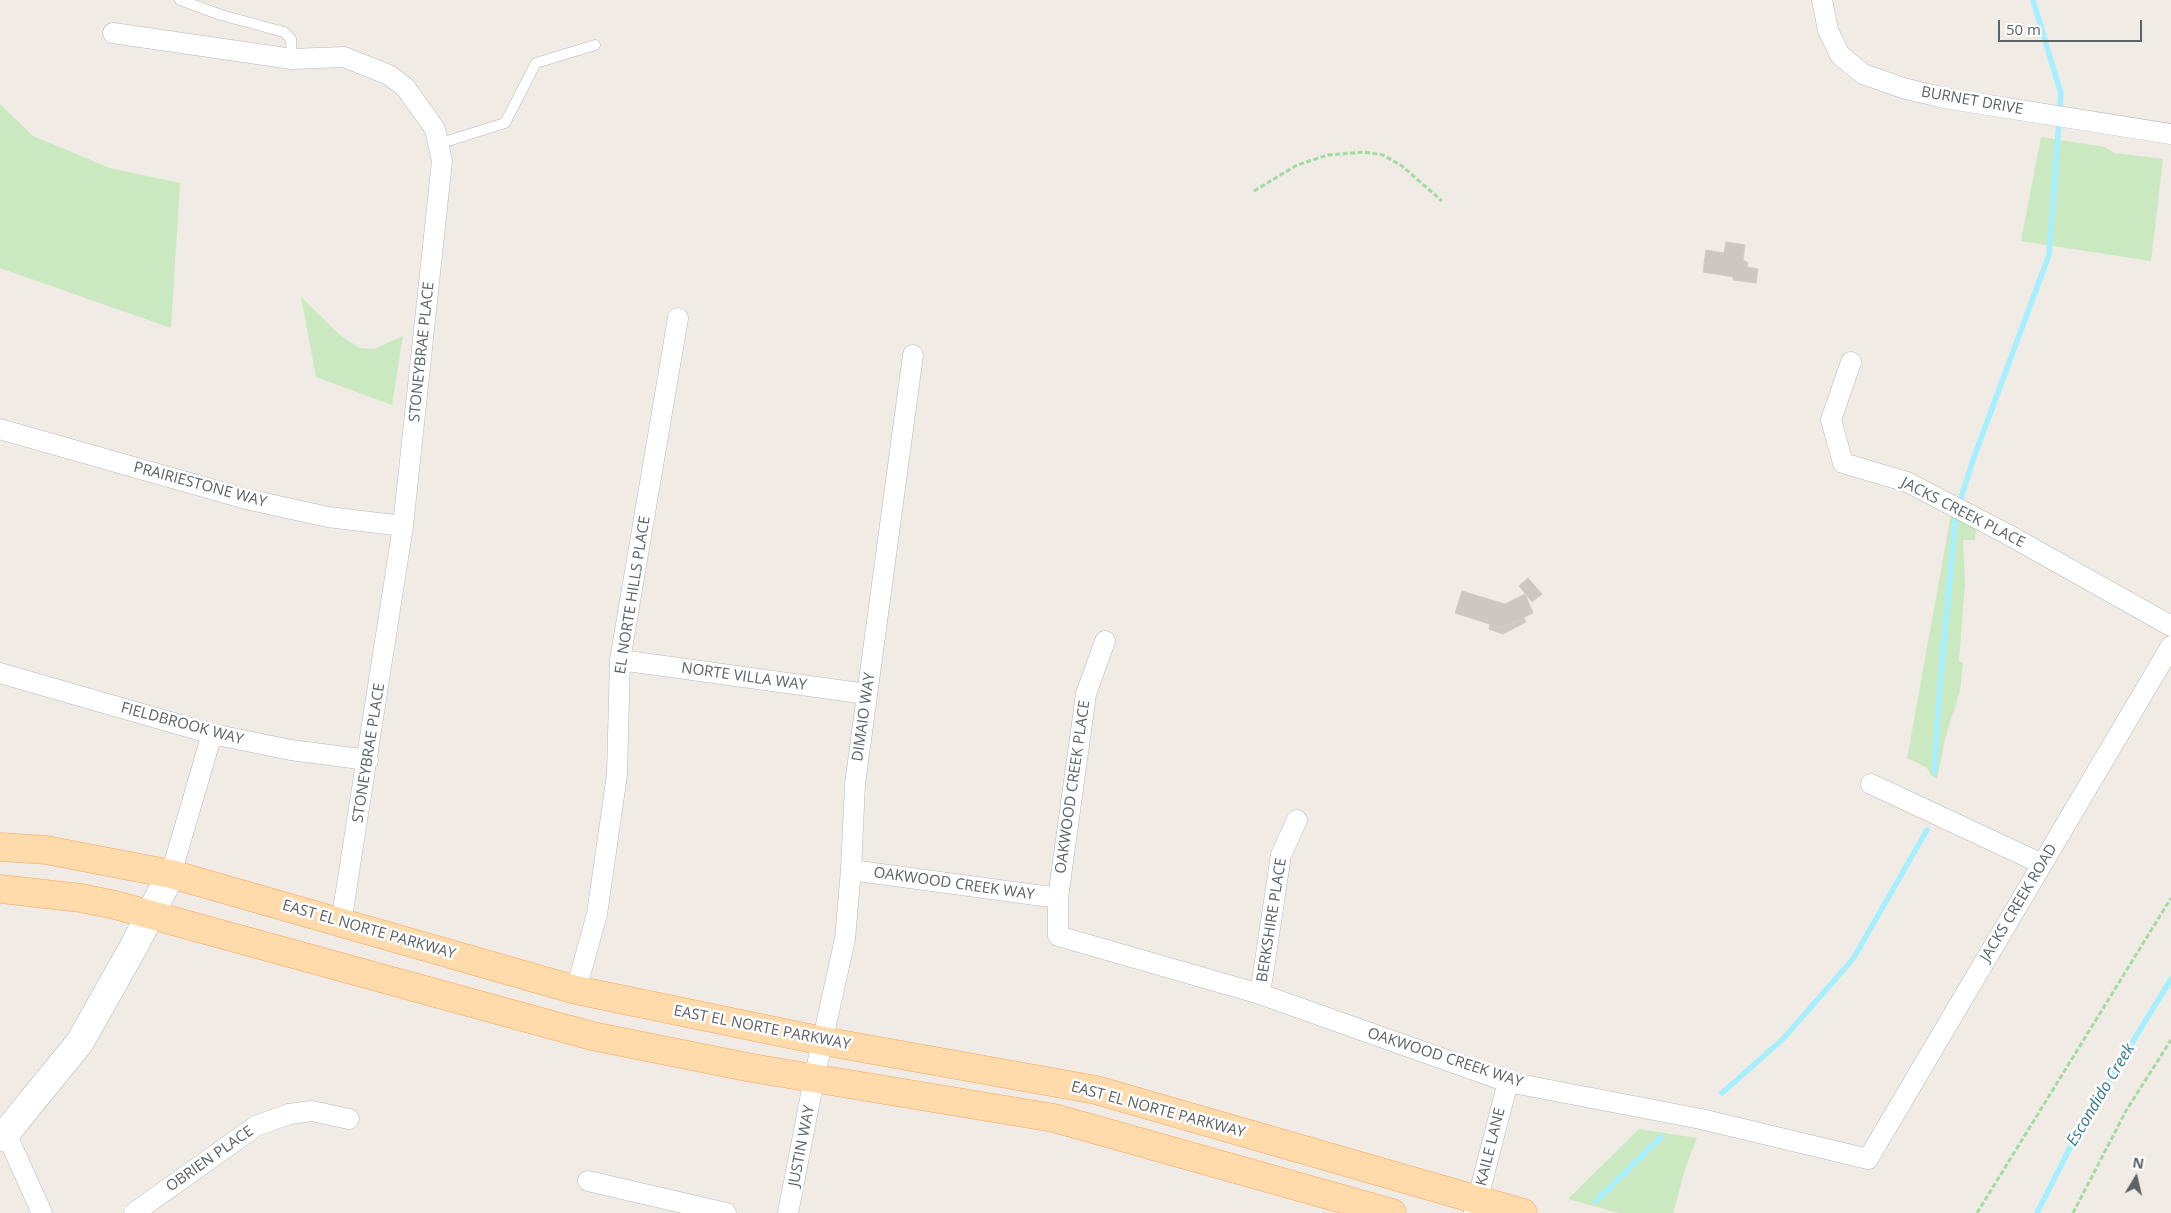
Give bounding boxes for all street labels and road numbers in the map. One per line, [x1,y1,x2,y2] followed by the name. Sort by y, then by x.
[1920,83,2024,119] street label: BURNET DRIVE
[406,281,438,423] street label: STONEYBRAE PLACE
[131,459,269,511] street label: PRAIRIESTONE WAY
[1898,474,2028,552] street label: JACKS CREEK PLACE
[612,515,654,675] street label: EL NORTE HILLS PLACE
[680,659,808,695] street label: NORTE VILLA WAY
[849,671,879,763] street label: DIMAIO WAY
[349,682,389,824] street label: STONEYBRAE PLACE
[119,699,245,749] street label: FIELDBROOK WAY
[1052,699,1094,875] street label: OAKWOOD CREEK PLACE
[1977,841,2061,965] street label: JACKS CREEK ROAD
[1253,857,1291,983] street label: BERKSHIRE PLACE
[872,864,1036,904] street label: OAKWOOD CREEK WAY
[280,897,458,963] street label: EAST EL NORTE PARKWAY
[672,1002,852,1054] street label: EAST EL NORTE PARKWAY
[1365,1024,1525,1092] street label: OAKWOOD CREEK WAY
[1069,1078,1247,1142] street label: EAST EL NORTE PARKWAY
[785,1104,819,1188] street label: JUSTIN WAY
[1473,1106,1509,1188] street label: KAILE LANE
[163,1122,257,1196] street label: OBRIEN PLACE

